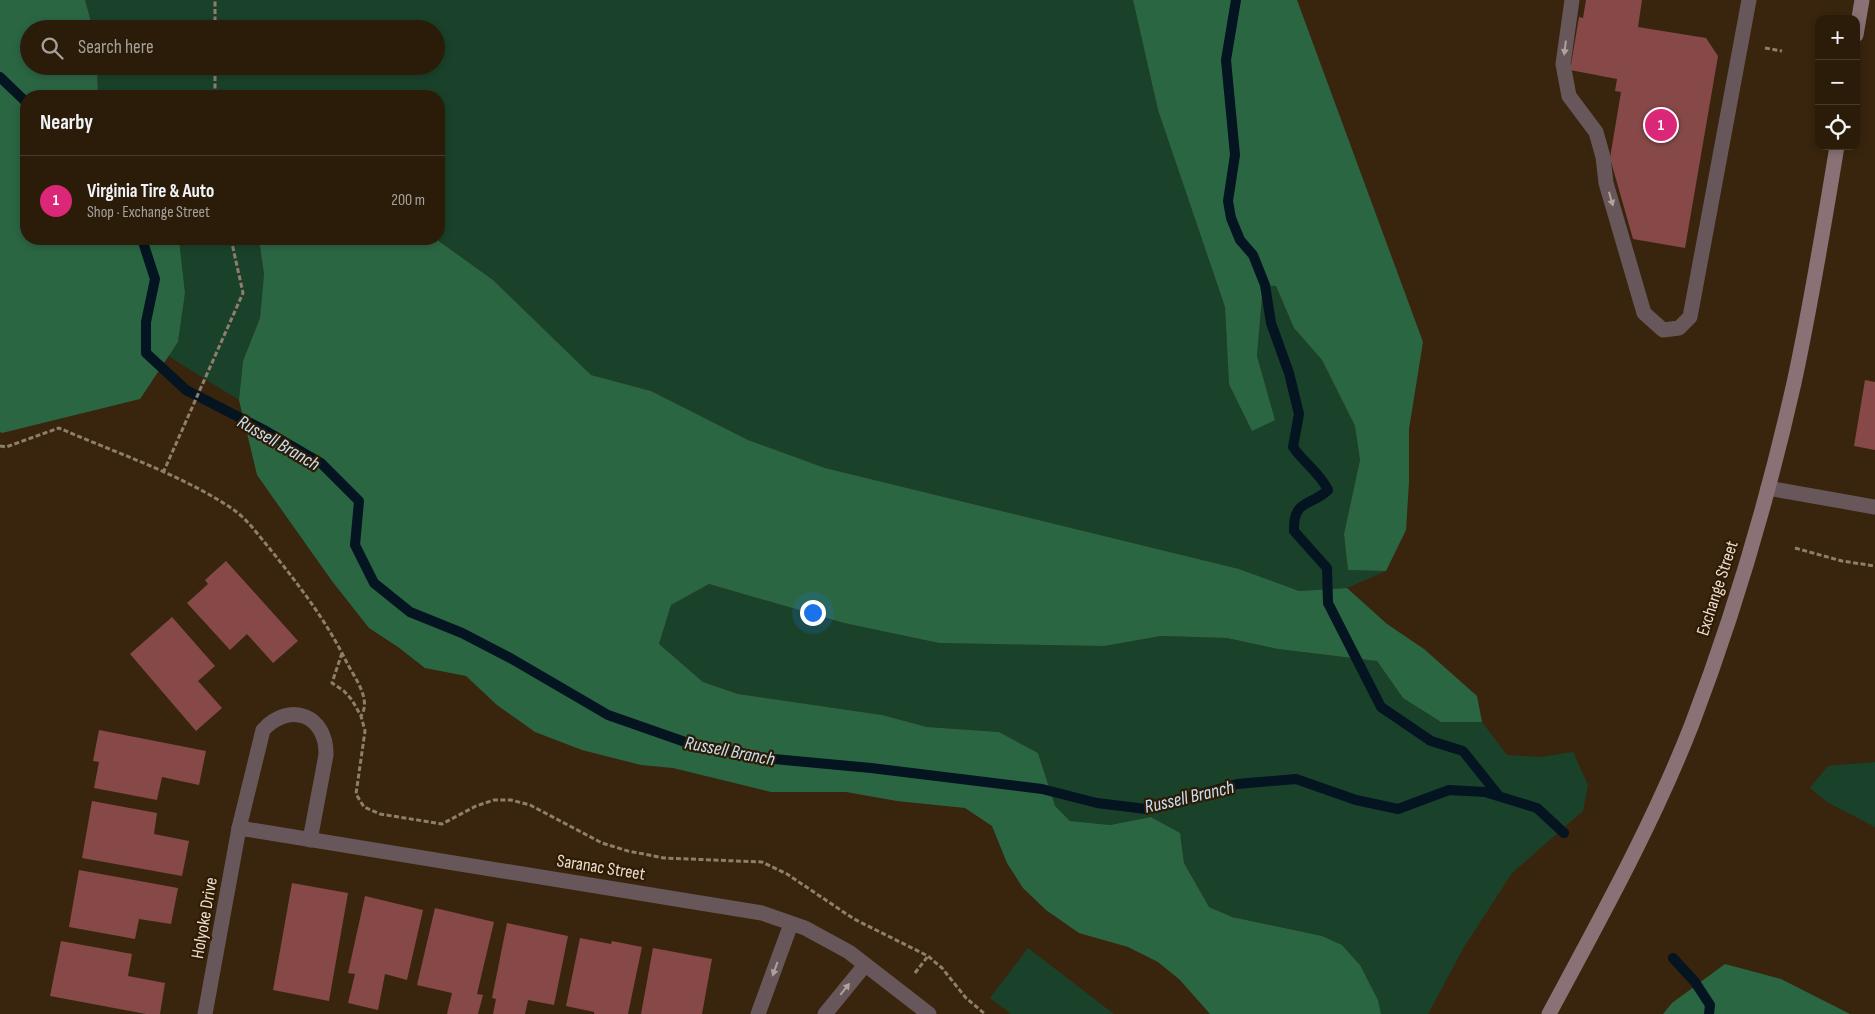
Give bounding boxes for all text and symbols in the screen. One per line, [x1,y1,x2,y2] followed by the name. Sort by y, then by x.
[1815,15,1860,150] map controls
[1815,15,1860,60] button: +
[20,20,445,75] search box
[38,34,66,62] icon: search
[78,36,154,59] text: Search here
[1561,41,1569,57] one-way arrow
[1815,60,1860,105] button: −
[1815,105,1860,150] button: locate
[1645,106,1677,144] pin: 1
[40,110,93,135] text: Nearby
[87,180,214,203] text: Virginia Tire & Auto
[53,191,59,210] text: 1
[391,191,425,210] text: 200 m
[1607,192,1615,207] one-way arrow
[87,203,210,222] text: Shop · Exchange Street
[233,411,324,476] water label: Russell Branch
[1692,538,1743,638] street label: Exchange Street
[800,600,826,626] your location
[683,731,777,771] water label: Russell Branch
[1142,776,1236,819] water label: Russell Branch
[555,850,647,885] street label: Saranac Street
[187,876,222,960] street label: Holyoke Drive
[771,962,779,977] one-way arrow
[840,983,851,996] one-way arrow

